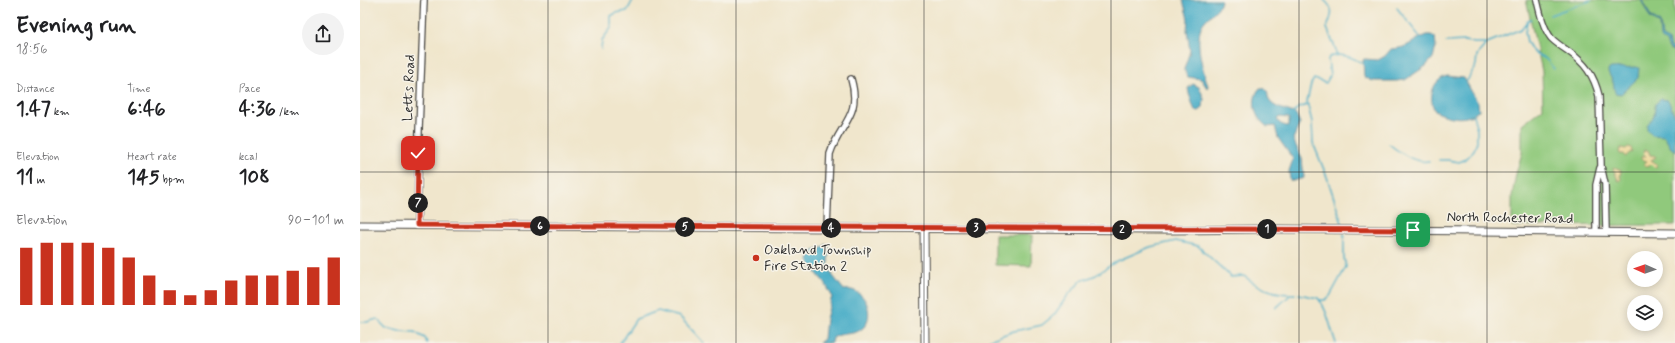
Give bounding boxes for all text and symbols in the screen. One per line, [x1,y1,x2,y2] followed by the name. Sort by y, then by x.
[16,12,136,40] text: Evening run
[302,13,344,55] button: share
[16,41,47,58] text: 18:56
[399,54,419,122] street label: Letts Road
[16,82,55,96] text: Distance
[127,82,150,96] text: Time
[239,82,261,96] text: Pace
[16,96,51,123] text: 1.47
[127,96,166,123] text: 6:46
[239,96,276,123] text: 4:36
[51,105,70,119] text: km
[276,105,300,119] text: /km
[401,136,435,170] pin
[407,142,429,164] icon: check
[16,150,59,164] text: Elevation
[127,150,177,164] text: Heart rate
[239,150,257,164] text: kcal
[16,164,34,191] text: 11
[127,164,160,191] text: 145
[239,164,270,191] text: 108
[34,173,45,187] text: m
[160,173,185,187] text: bpm
[408,193,428,213] pin: 7
[415,196,421,210] text: 7
[1447,208,1573,228] street label: North Rochester Road
[16,212,67,229] text: Elevation
[288,212,344,229] text: 90–101 m
[1396,213,1430,247] pin
[530,216,550,236] pin: 6
[675,217,695,237] pin: 5
[821,218,841,238] pin: 4
[966,218,986,238] pin: 3
[537,219,543,233] text: 6
[1257,219,1277,239] pin: 1
[1402,219,1424,241] icon: arrive
[682,220,688,234] text: 5
[1112,220,1132,240] pin: 2
[828,221,834,235] text: 4
[974,221,978,235] text: 3
[1265,222,1269,236] text: 1
[1119,223,1125,237] text: 2
[764,241,872,275] place label: Oakland Township Fire Station 2
[1627,251,1663,287] north arrow
[1627,251,1663,331] map controls
[751,253,761,263] marker: Oakland Township Fire Station 2
[1627,295,1663,331] button: layers

